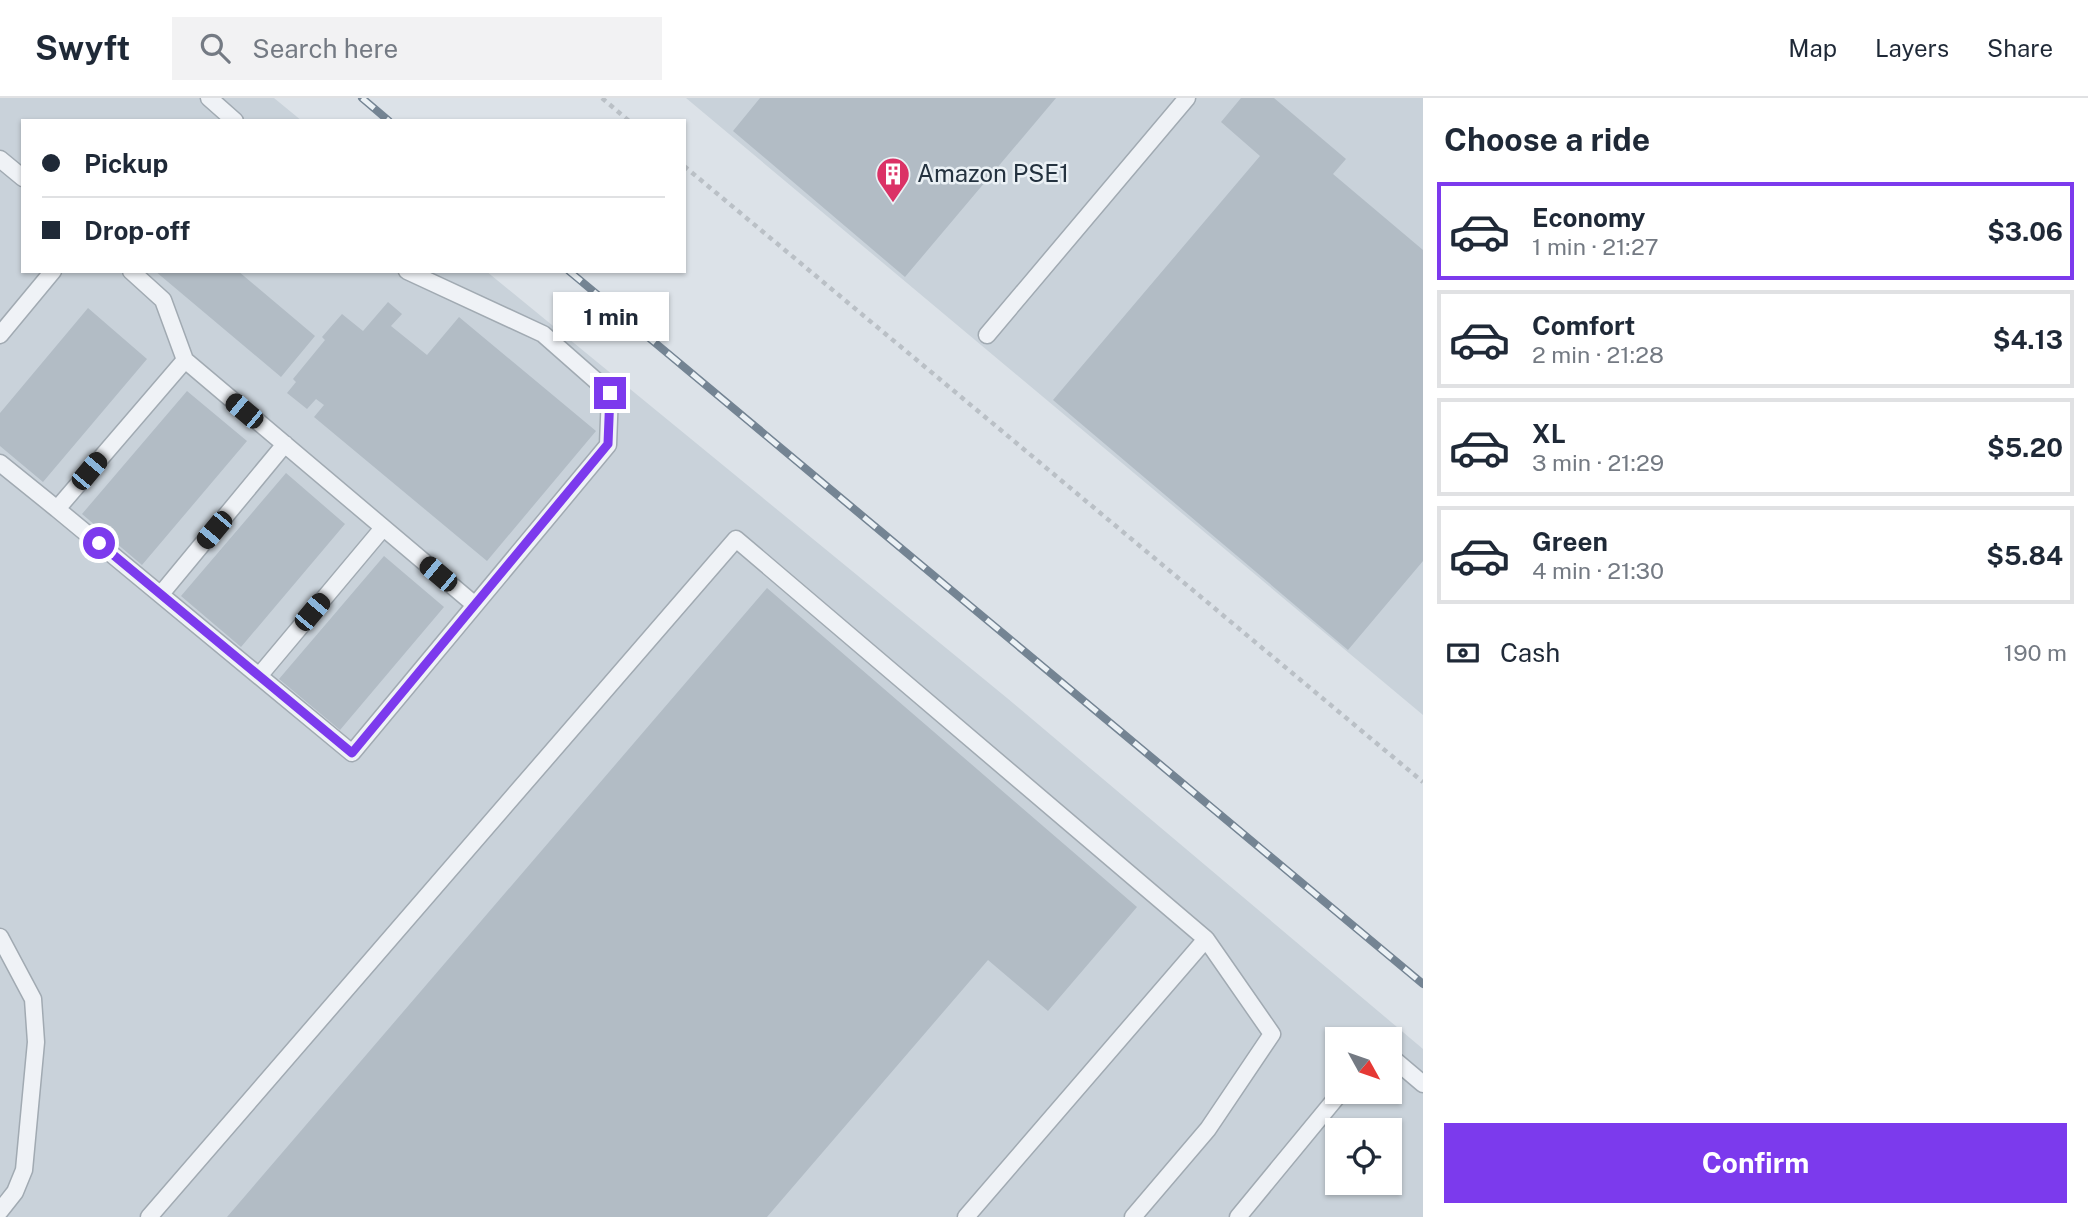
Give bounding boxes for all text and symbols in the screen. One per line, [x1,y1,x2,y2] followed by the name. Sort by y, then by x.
[172,17,662,80] search box
[35,29,130,67] text: Swyft
[196,29,234,67] icon: search
[252,33,398,64] text: Search here
[1788,34,1837,62] text: Map
[1875,34,1949,62] text: Layers
[1987,34,2053,62] text: Share
[1444,121,1650,158] text: Choose a ride
[84,148,168,179] text: Pickup
[874,155,912,204] building icon: Amazon PSE1
[917,159,1069,187] place label: Amazon PSE1
[1448,200,1511,263] icon: car
[1532,202,1645,233] text: Economy
[84,215,190,246] text: Drop-off
[1987,216,2063,247] text: $3.06
[1532,233,1659,260] text: 1 min · 21:27
[552,292,668,341] callout: 1 min
[583,303,639,330] text: 1 min
[1448,308,1511,371] icon: car
[1532,310,1635,341] text: Comfort
[1993,324,2063,355] text: $4.13
[1532,341,1664,368] text: 2 min · 21:28
[594,377,626,409] route end
[222,389,267,433] car
[1448,416,1511,479] icon: car
[1532,418,1566,449] text: XL
[1987,432,2063,463] text: $5.20
[68,448,111,494] car
[1532,449,1664,476] text: 3 min · 21:29
[193,507,236,553] car
[1448,524,1511,587] icon: car
[1532,526,1608,557] text: Green
[83,527,115,559] route start
[1986,540,2063,571] text: $5.84
[416,552,461,596] car
[1532,557,1664,584] text: 4 min · 21:30
[291,589,334,635] car
[1444,634,1482,672] icon: cash
[1500,637,1560,668] text: Cash
[2004,639,2067,666] text: 190 m
[1325,1027,1402,1104] north arrow
[1325,1027,1402,1195] map controls
[1325,1118,1402,1195] button: locate
[1444,1123,2067,1203] button: Confirm

